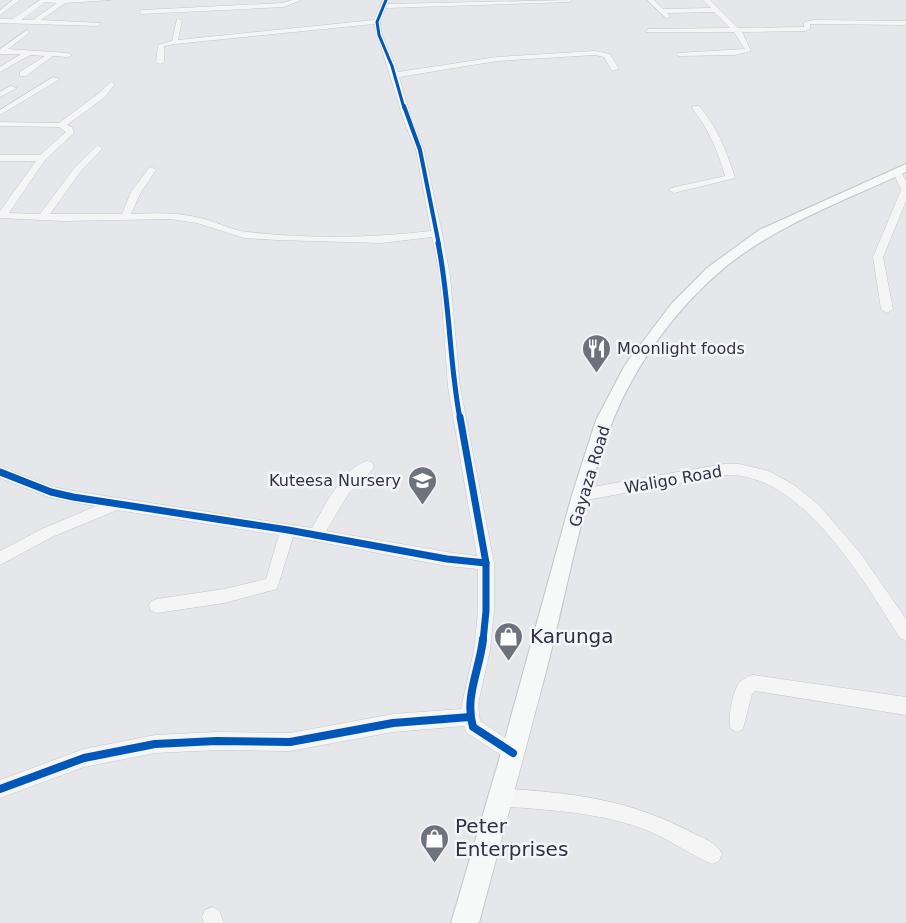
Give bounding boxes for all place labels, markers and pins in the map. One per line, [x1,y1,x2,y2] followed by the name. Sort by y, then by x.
[580,332,612,374] restaurant icon: Moonlight foods
[617,339,745,358] place label: Moonlight foods
[406,464,438,506] school or university icon: Kuteesa Nursery
[269,471,401,490] place label: Kuteesa Nursery
[493,620,525,662] shop icon: Karunga
[530,624,614,648] place label: Karunga
[455,814,568,861] place label: Peter Enterprises
[418,822,450,864] shop icon: Peter Enterprises

